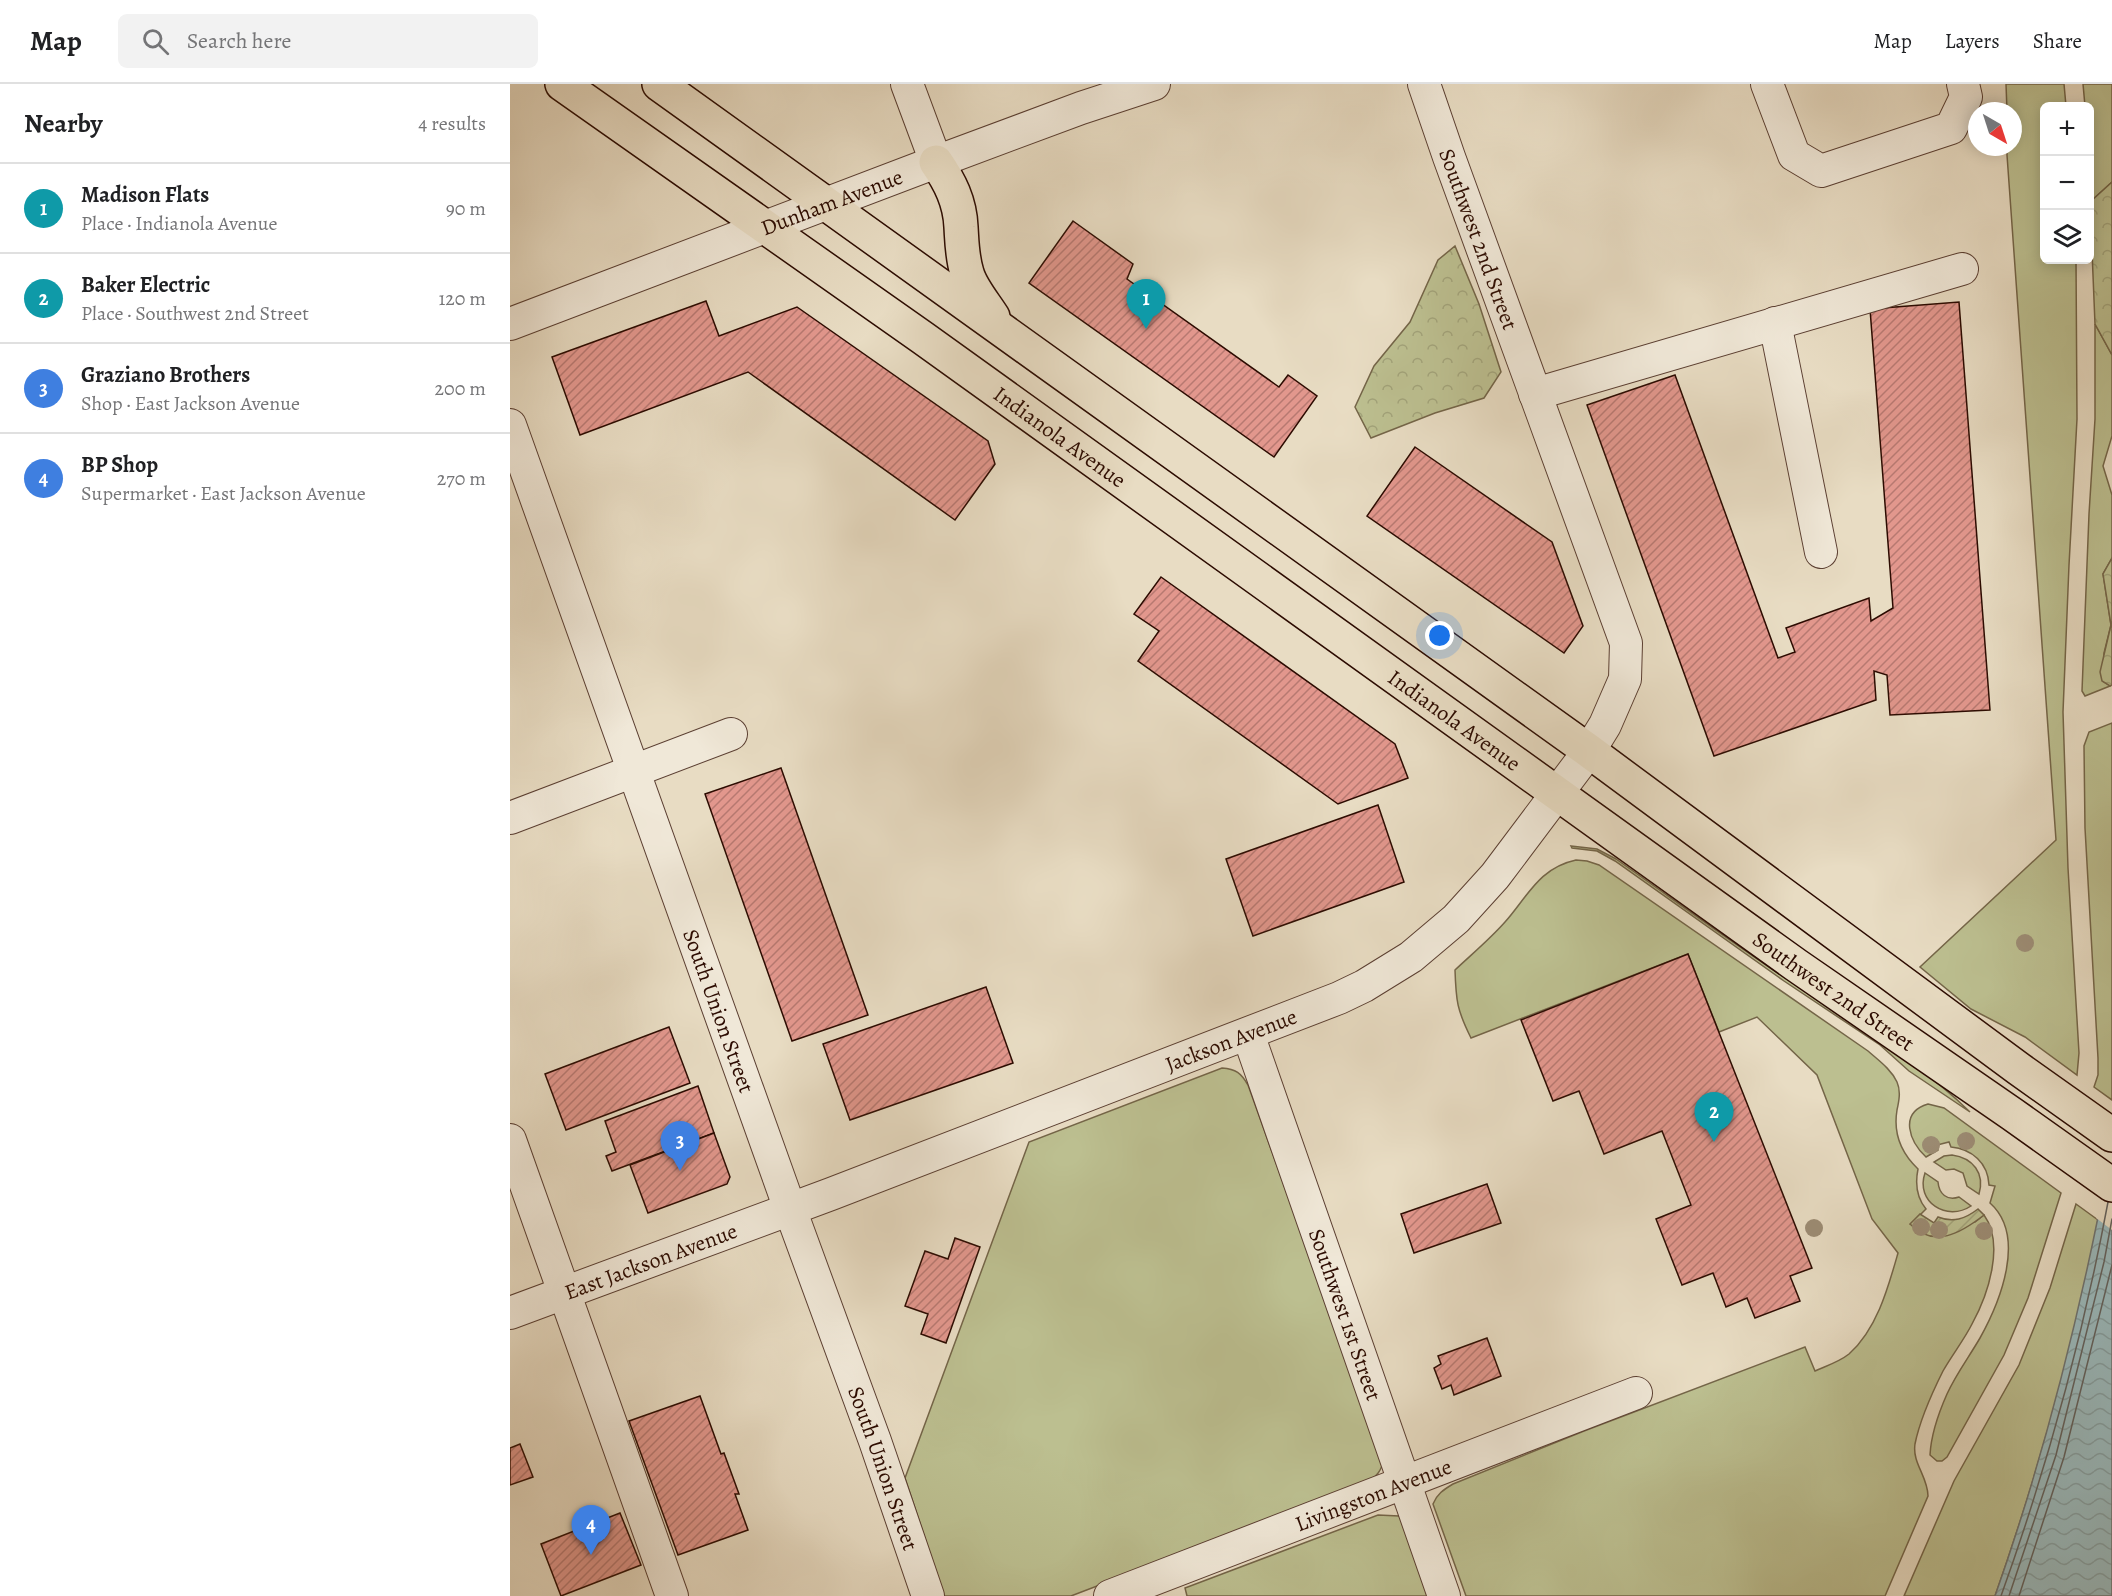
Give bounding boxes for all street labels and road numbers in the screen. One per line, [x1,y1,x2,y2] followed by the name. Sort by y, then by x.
[1431,145,1525,334] street label: Southwest 2nd Street
[757,162,907,243] street label: Dunham Avenue
[987,379,1132,495] street label: Indianola Avenue
[1382,663,1526,779] street label: Indianola Avenue
[675,925,761,1097] street label: South Union Street
[1746,925,1920,1058] street label: Southwest 2nd Street
[1161,1002,1301,1080] street label: Jackson Avenue
[560,1216,742,1308] street label: East Jackson Avenue
[1301,1225,1389,1405] street label: Southwest 1st Street
[840,1382,925,1554] street label: South Union Street
[1291,1452,1456,1539] street label: Livingston Avenue

